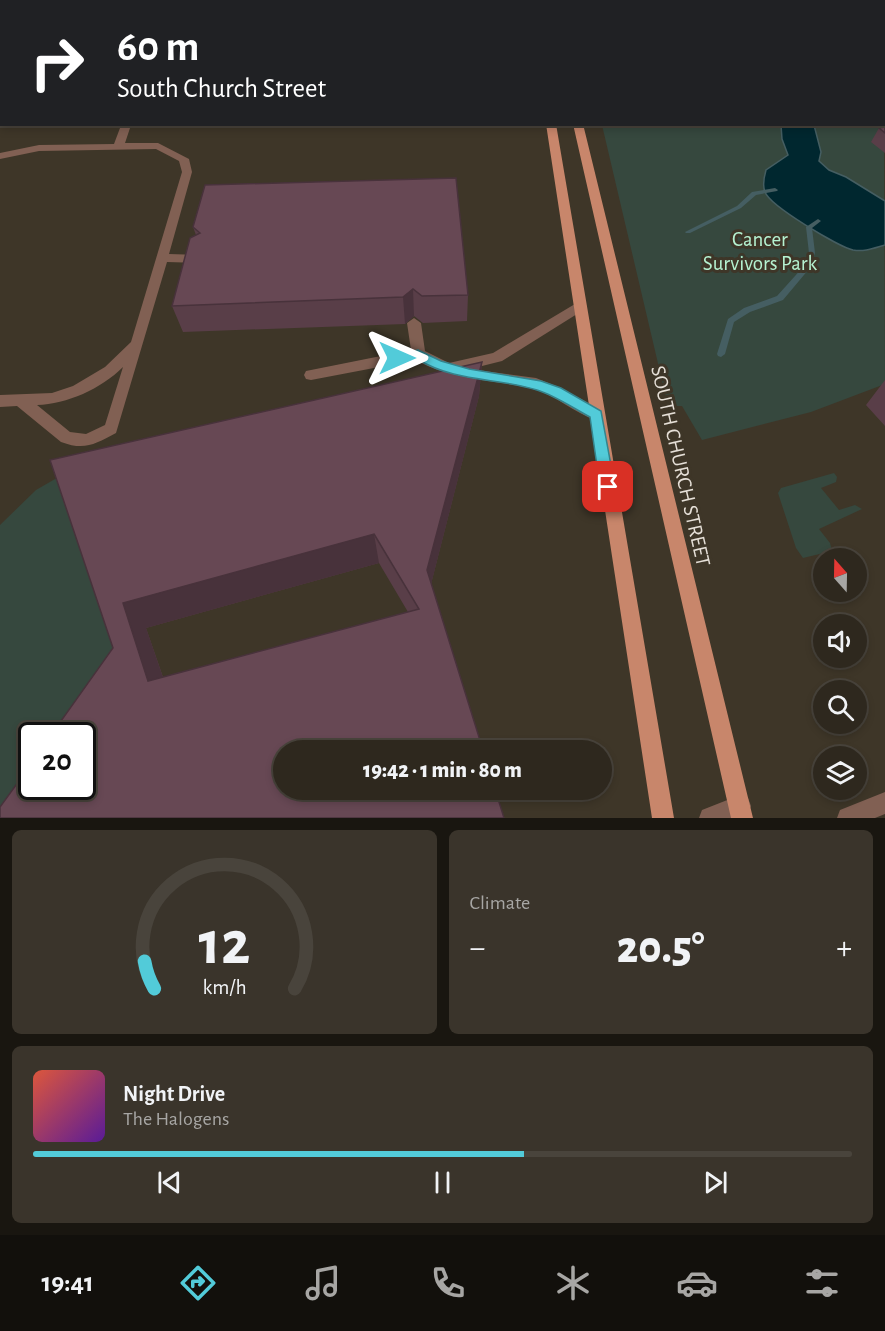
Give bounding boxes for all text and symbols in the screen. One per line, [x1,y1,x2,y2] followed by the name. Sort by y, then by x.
[18,24,96,102] icon: right
[117,26,199,68] text: 60 m
[117,75,326,102] text: South Church Street
[703,229,818,274] park label: Cancer Survivors Park
[365,326,429,390] position arrow
[647,364,714,568] street label: SOUTH CHURCH STREET
[582,461,633,512] pin
[591,470,624,503] icon: arrive
[813,548,867,602] north arrow
[813,548,867,800] map controls
[813,614,867,668] button: sound
[813,680,867,734] button: search
[18,722,96,800] speed limit sign: 20
[813,746,867,800] button: layers
[363,759,522,781] text: 19:42 · 1 min · 80 m
[470,893,530,913] text: Climate
[198,913,250,975] text: 12
[617,926,705,971] text: 20.5°
[470,932,485,965] text: −
[836,932,852,965] text: +
[202,977,246,998] text: km/h
[123,1083,225,1105] text: Night Drive
[123,1109,229,1129] text: The Halogens
[153,1166,186,1199] icon: previous
[426,1166,459,1199] icon: pause
[699,1166,732,1199] icon: next
[177,1262,219,1304] icon: directions
[302,1262,344,1304] icon: music
[427,1262,469,1304] icon: phone
[552,1262,594,1304] icon: climate
[676,1262,718,1304] icon: car
[801,1262,843,1304] icon: filters
[41,1269,94,1296] text: 19:41

